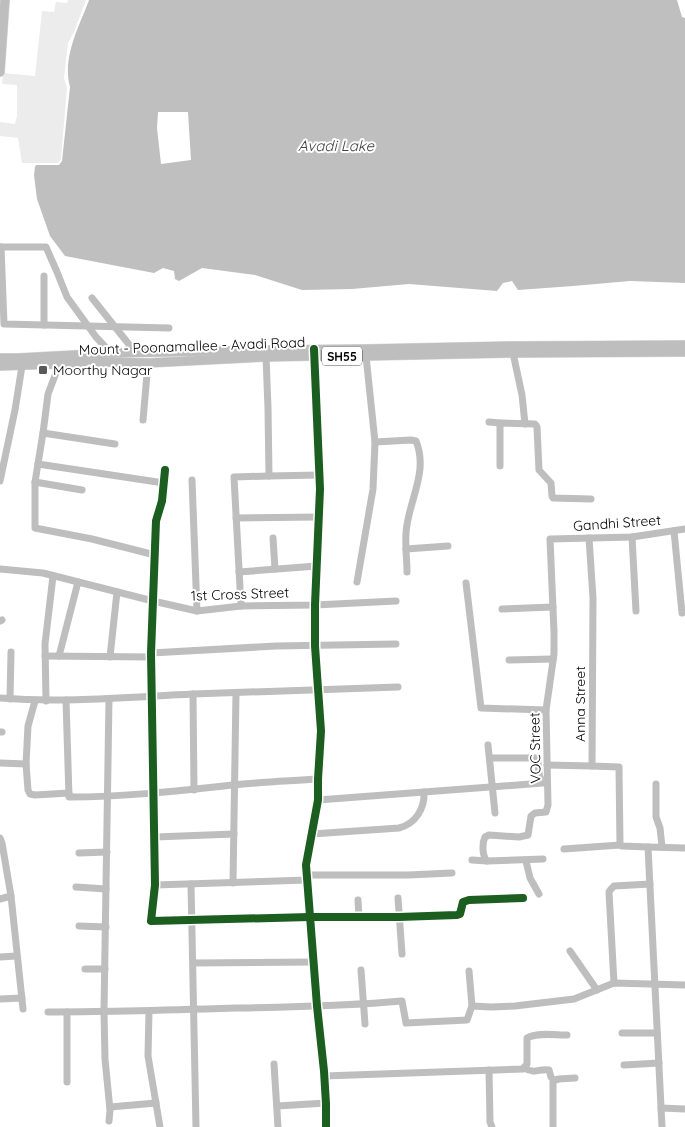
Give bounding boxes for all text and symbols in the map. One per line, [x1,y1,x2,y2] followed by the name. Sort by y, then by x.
[298,136,374,155] water label: Avadi Lake
[78,333,306,359] street label: Mount - Poonamallee - Avadi Road
[322,346,362,366] road number: SH55
[53,361,153,379] place label: Moorthy Nagar
[37,364,49,376] marker: Moorthy Nagar
[572,511,662,535] street label: Gandhi Street
[191,583,290,605] street label: 1st Cross Street
[571,666,589,742] street label: Anna Street
[525,712,545,784] street label: VOC Street

